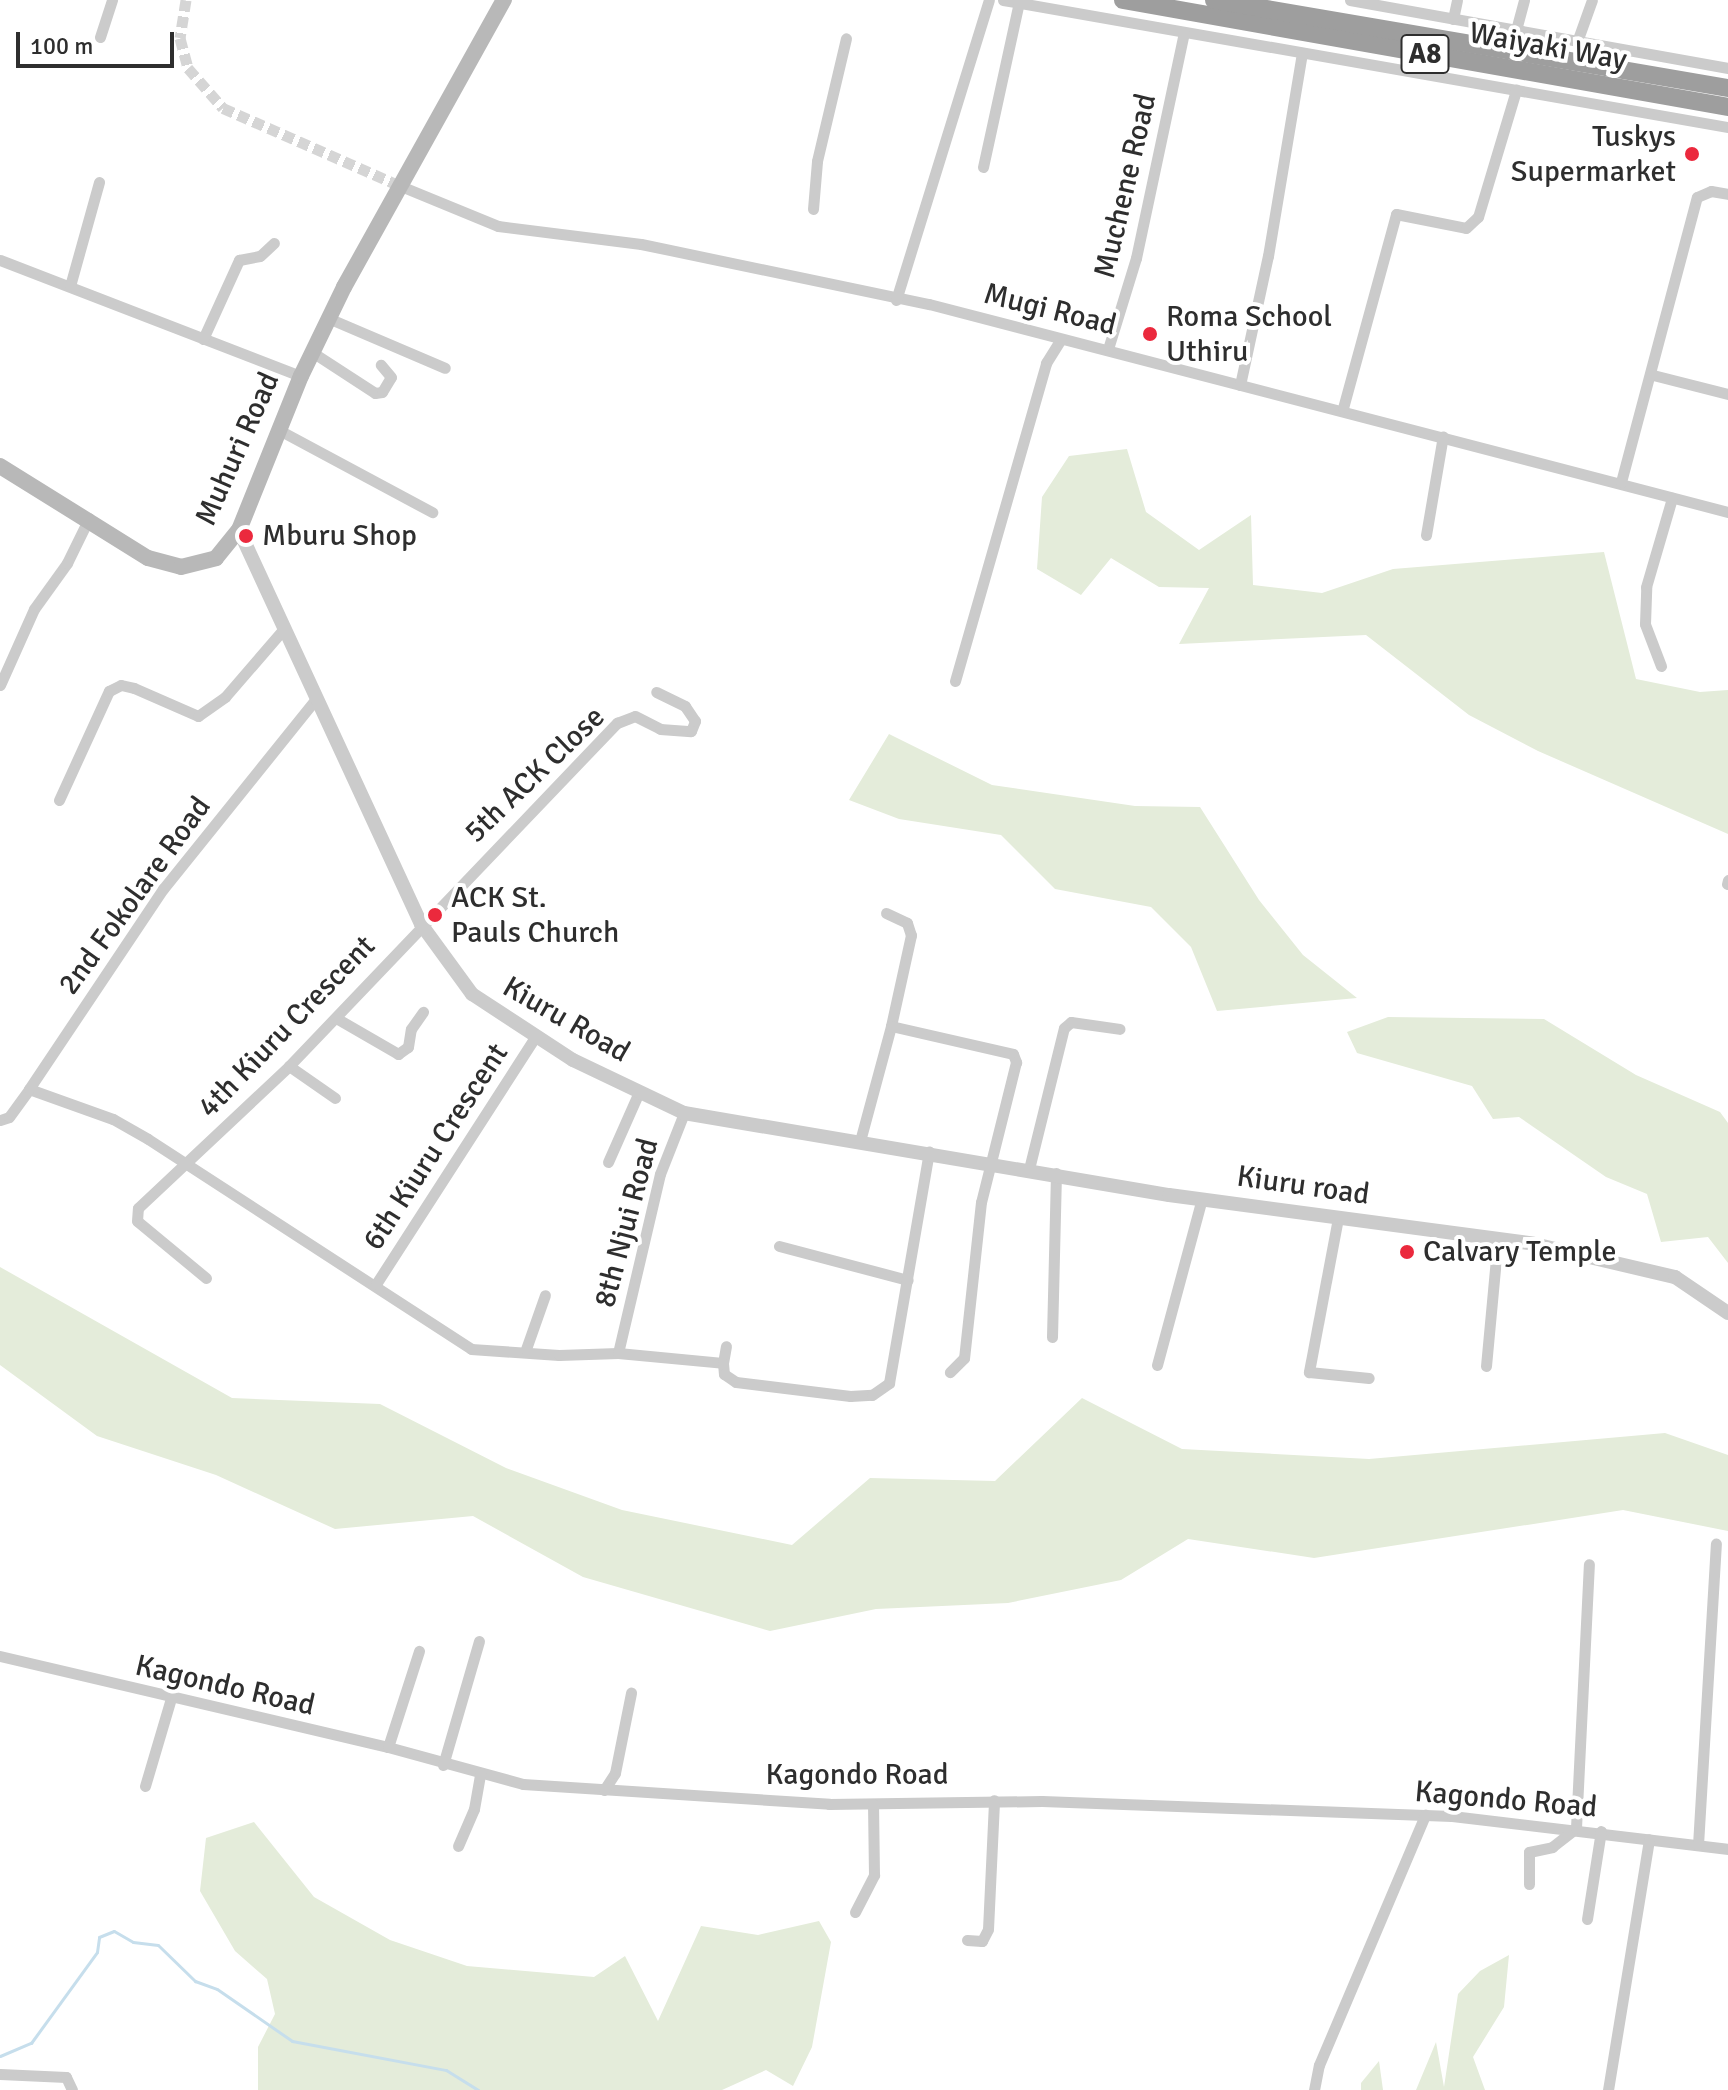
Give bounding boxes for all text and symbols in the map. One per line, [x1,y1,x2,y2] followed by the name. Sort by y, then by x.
[1466,15,1630,79] street label: Waiyaki Way
[20,16,178,66] scale bar
[1399,30,1451,78] road number: A8
[30,31,93,61] text: 100 m
[1087,90,1165,282] street label: Muchene Road
[1511,119,1676,190] place label: Tuskys Supermarket
[1683,145,1701,163] marker: Tuskys Supermarket
[980,276,1120,344] street label: Mugi Road
[1166,299,1332,370] place label: Roma School Uthiru
[1141,325,1159,343] marker: Roma School Uthiru
[188,367,288,531] street label: Muhuri Road
[262,518,417,554] place label: Mburu Shop
[237,527,255,545] marker: Mburu Shop
[458,699,612,851] street label: 5th ACK Close
[51,790,219,1002] street label: 2nd Fokolare Road
[451,880,619,950] place label: ACK St. Pauls Church
[426,906,444,924] marker: ACK St. Pauls Church
[191,929,383,1125] street label: 4th Kiuru Crescent
[496,969,636,1071] street label: Kiuru Road
[356,1037,516,1257] street label: 6th Kiuru Crescent
[587,1135,667,1311] street label: 8th Njui Road
[1234,1159,1372,1213] street label: Kiuru road
[1423,1234,1616,1270] place label: Calvary Temple
[1398,1243,1416,1261] marker: Calvary Temple
[132,1648,318,1724] street label: Kagondo Road
[765,1757,949,1793] street label: Kagondo Road
[1413,1774,1599,1826] street label: Kagondo Road

